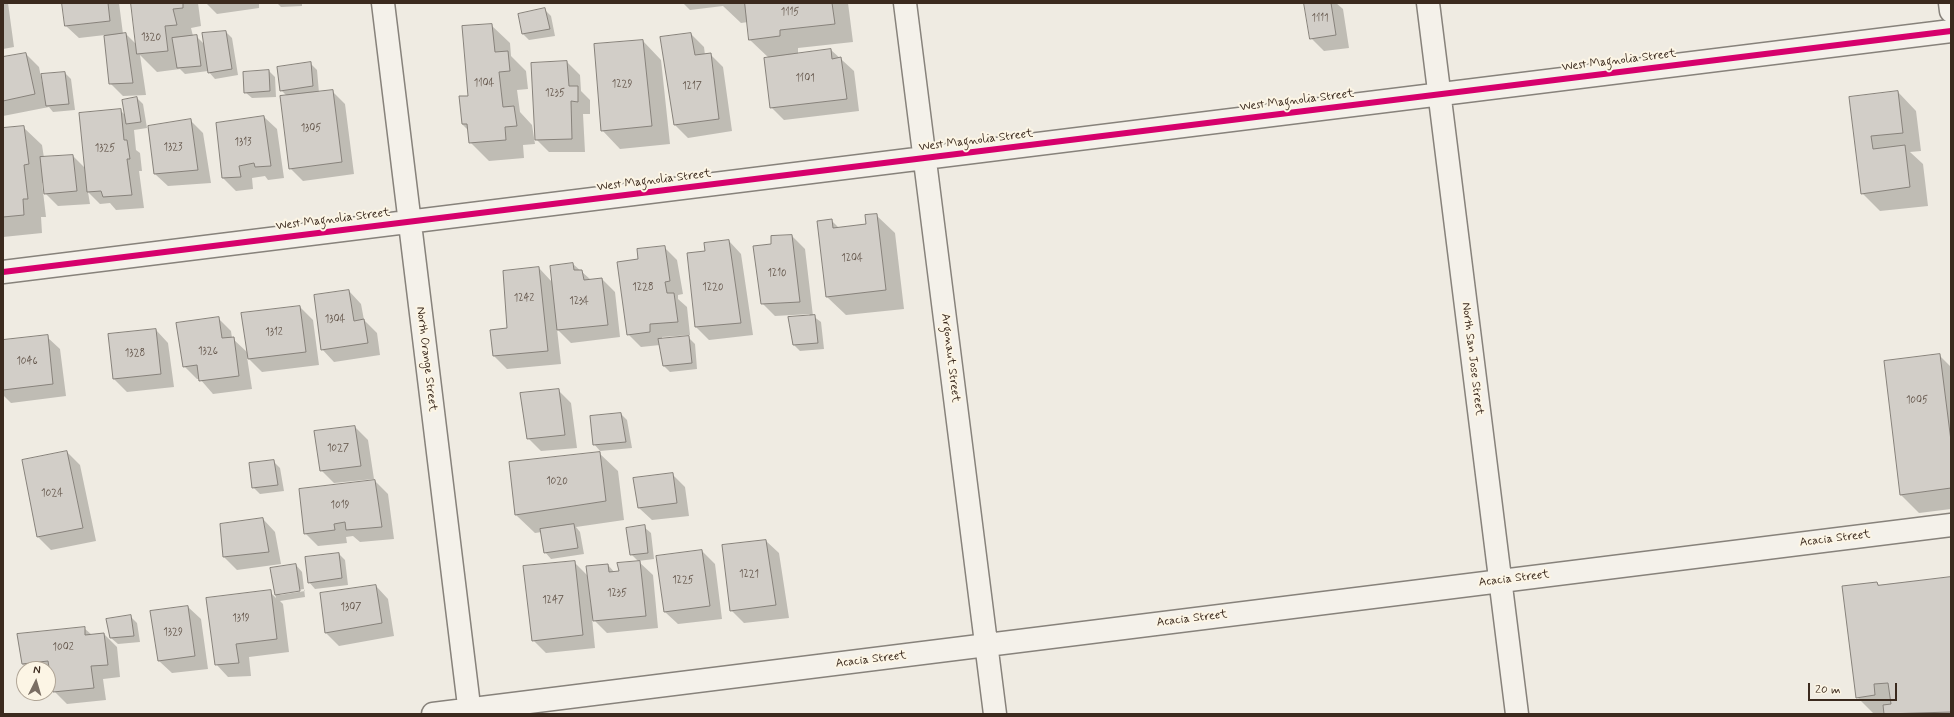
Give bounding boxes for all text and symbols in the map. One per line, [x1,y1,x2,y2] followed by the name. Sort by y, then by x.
[781,7,799,19] house number: 1115
[1311,13,1329,25] house number: 1111
[141,32,161,44] house number: 1320
[1561,47,1677,75] street label: West Magnolia Street
[795,73,815,85] house number: 1101
[474,78,494,90] house number: 1104
[612,79,632,91] house number: 1229
[682,81,702,93] house number: 1217
[1239,87,1355,115] street label: West Magnolia Street
[545,88,565,100] house number: 1235
[301,123,321,135] house number: 1305
[918,127,1034,155] street label: West Magnolia Street
[234,137,252,149] house number: 1313
[163,142,183,154] house number: 1323
[95,143,115,155] house number: 1325
[596,167,712,195] street label: West Magnolia Street
[275,206,391,234] street label: West Magnolia Street
[841,253,863,265] house number: 1204
[767,268,787,280] house number: 1210
[632,282,654,294] house number: 1228
[702,282,724,294] house number: 1220
[514,293,534,305] house number: 1242
[569,296,589,308] house number: 1234
[1458,302,1486,416] street label: North San Jose Street
[412,306,440,412] street label: North Orange Street
[937,313,963,403] street label: Argonaut Street
[325,314,345,326] house number: 1304
[265,327,283,339] house number: 1312
[198,346,218,358] house number: 1326
[125,348,145,360] house number: 1328
[16,356,38,368] house number: 1046
[1906,395,1928,407] house number: 1005
[327,443,349,455] house number: 1027
[546,476,568,488] house number: 1020
[41,488,63,500] house number: 1024
[331,500,349,512] house number: 1019
[1799,528,1871,550] street label: Acacia Street
[1478,568,1550,590] street label: Acacia Street
[739,569,759,581] house number: 1221
[672,575,694,587] house number: 1225
[607,588,627,600] house number: 1235
[542,595,564,607] house number: 1247
[341,602,361,614] house number: 1307
[1156,608,1228,630] street label: Acacia Street
[232,613,250,625] house number: 1319
[163,627,183,639] house number: 1329
[52,642,74,654] house number: 1002
[835,649,907,671] street label: Acacia Street
[16,661,56,701] north arrow
[33,663,41,677] text: N
[1810,675,1899,701] scale bar
[1815,682,1841,698] text: 20 m

